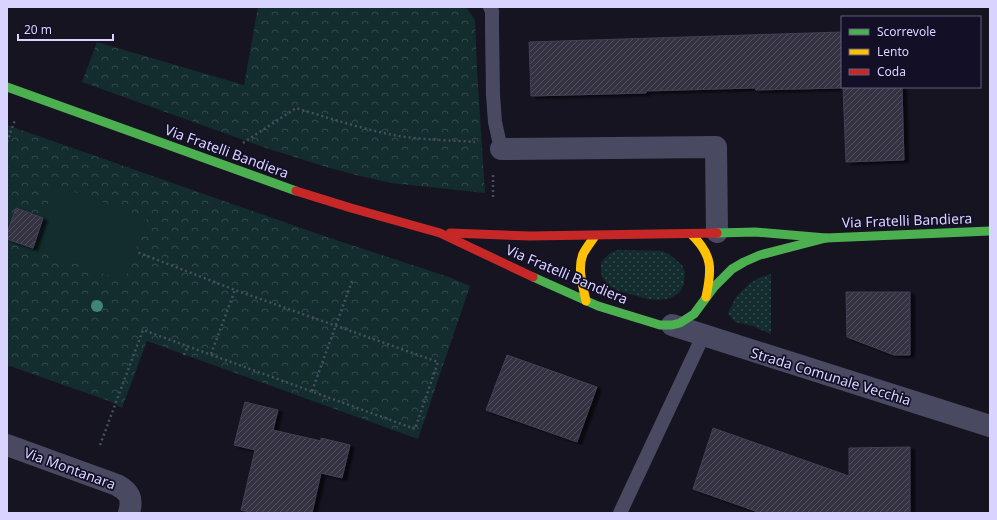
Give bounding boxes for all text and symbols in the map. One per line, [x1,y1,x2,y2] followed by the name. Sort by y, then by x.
[18,16,113,42] scale bar
[841,16,981,88] legend
[24,21,52,38] text: 20 m
[877,23,936,40] text: Scorrevole
[877,43,909,60] text: Lento
[877,63,906,80] text: Coda
[162,120,292,182] street label: Via Fratelli Bandiera
[841,208,973,232] street label: Via Fratelli Bandiera
[503,240,631,308] street label: Via Fratelli Bandiera
[749,343,913,409] street label: Strada Comunale Vecchia
[22,443,118,493] street label: Via Montanara

